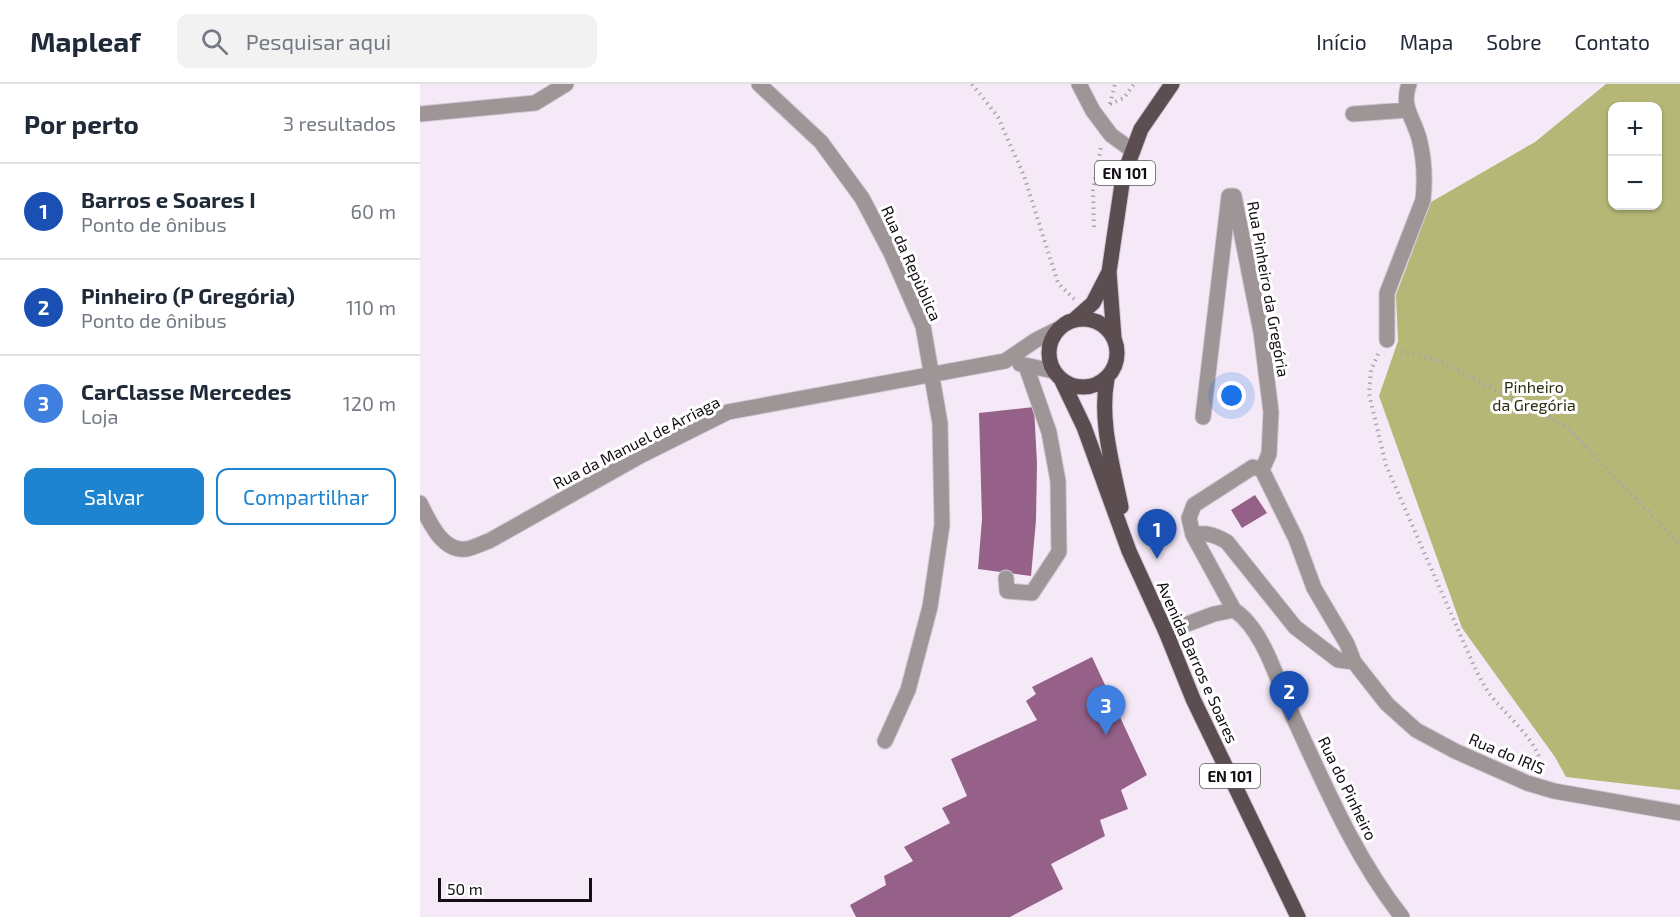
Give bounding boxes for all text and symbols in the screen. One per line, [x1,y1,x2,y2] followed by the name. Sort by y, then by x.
[177,14,597,68] search box
[30,24,141,58] text: Mapleaf
[198,25,231,58] icon: search
[246,28,391,54] text: Pesquisar aqui
[1316,29,1367,54] text: Início
[1400,29,1453,54] text: Mapa
[1486,29,1541,54] text: Sobre
[1574,29,1650,54] text: Contato
[1608,102,1662,210] map controls
[1608,102,1662,156] button: +
[24,108,139,139] text: Por perto
[283,111,396,135] text: 3 resultados
[1608,156,1662,210] button: −
[1095,161,1155,185] road number: EN 101
[81,186,256,212] text: Barros e Soares I
[39,199,48,223] text: 1
[351,199,396,223] text: 60 m
[1244,200,1294,378] street label: Rua Pinheiro da Gregória
[878,202,946,324] street label: Rua da Repùblica
[81,212,227,236] text: Ponto de ônibus
[81,282,295,308] text: Pinheiro (P Gregória)
[38,295,49,319] text: 2
[346,295,396,319] text: 110 m
[81,308,227,332] text: Ponto de ônibus
[1492,377,1576,414] park label: Pinheiro da Gregória
[81,378,292,404] text: CarClasse Mercedes
[1217,381,1246,410] your location
[38,391,49,415] text: 3
[343,391,396,415] text: 120 m
[549,392,723,492] street label: Rua da Manuel de Arriaga
[81,404,119,428] text: Loja
[24,468,204,525] button: Salvar
[216,468,396,525] button: Compartilhar
[1138,510,1176,559] pin: 1
[1154,578,1242,746] street label: Avenida Barros e Soares
[1270,672,1308,721] pin: 2
[1086,686,1126,735] pin: 3
[1466,729,1548,777] street label: Rua do IRIS
[1315,733,1381,843] street label: Rua do Pinheiro
[1200,764,1260,788] road number: EN 101
[438,875,592,902] scale bar
[447,879,483,898] text: 50 m

